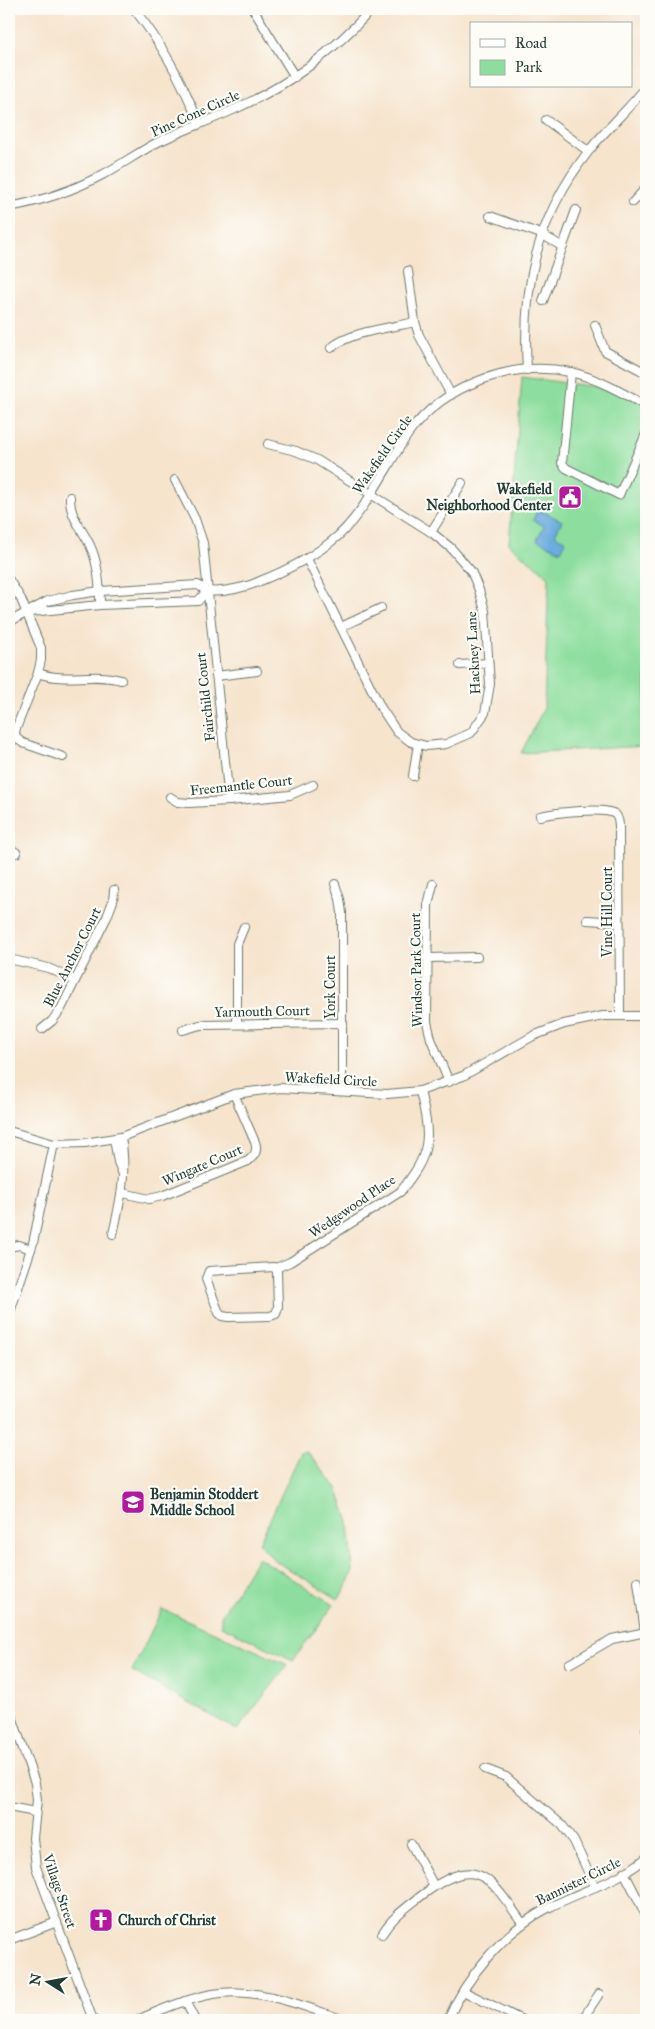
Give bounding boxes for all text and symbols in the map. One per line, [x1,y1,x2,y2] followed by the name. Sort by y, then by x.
[470,22,632,88] legend
[515,34,547,52] text: Road
[515,58,542,76] text: Park
[148,86,242,141] street label: Pine Cone Circle
[349,411,416,497] street label: Wakefield Circle
[426,481,553,515] place label: Wakefield Neighborhood Center
[557,484,583,510] public building icon: Wakefield Neighborhood Center
[463,611,484,695] street label: Hackney Lane
[192,652,219,742] street label: Fairchild Court
[189,772,293,799] street label: Freemantle Court
[599,866,616,958] street label: Vine Hill Court
[40,904,105,1010] street label: Blue Anchor Court
[407,912,426,1028] street label: Windsor Park Court
[322,955,339,1019] street label: York Court
[214,1002,310,1021] street label: Yarmouth Court
[284,1069,378,1090] street label: Wakefield Circle
[160,1141,245,1190] street label: Wingate Court
[306,1171,399,1242] street label: Wedgewood Place
[150,1486,258,1519] place label: Benjamin Stoddert Middle School
[120,1489,146,1515] school or university icon: Benjamin Stoddert Middle School
[39,1851,80,1930] street label: Village Street
[533,1853,624,1909] street label: Bannister Circle
[88,1907,114,1933] church icon: Church of Christ
[118,1912,216,1929] place label: Church of Christ
[22,1956,72,2006] north arrow
[26,1972,45,1987] text: N

